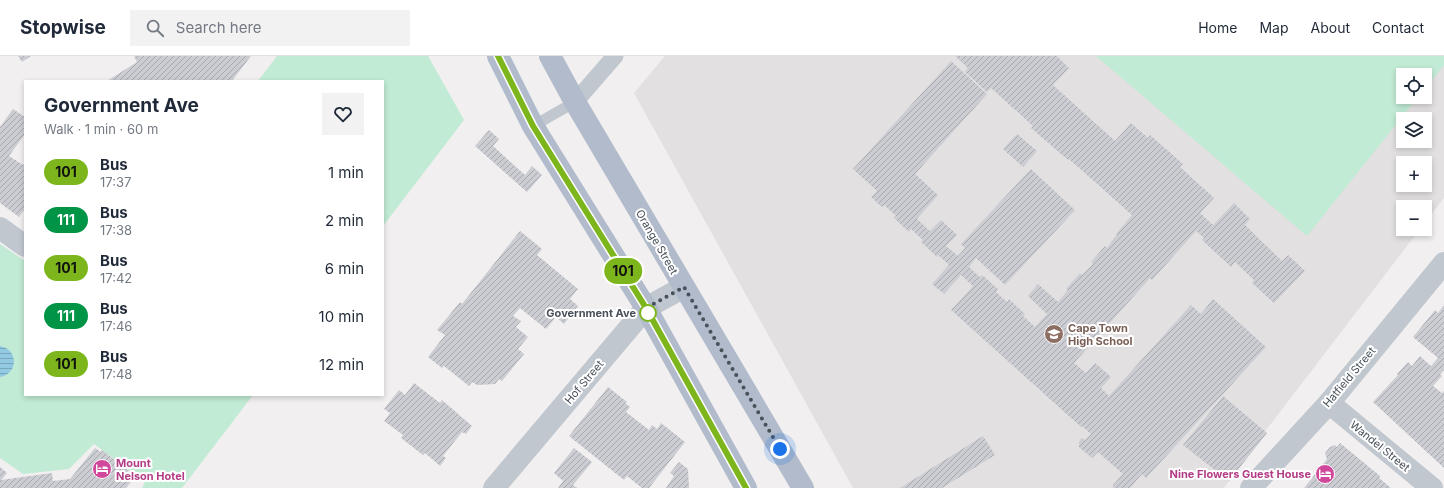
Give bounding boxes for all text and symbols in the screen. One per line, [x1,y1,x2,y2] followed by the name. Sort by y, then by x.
[130,10,410,46] search box
[20,16,106,39] text: Stopwise
[144,17,166,39] icon: search
[176,18,262,37] text: Search here
[1198,19,1237,36] text: Home
[1259,19,1289,36] text: Map
[1311,19,1350,36] text: About
[1372,19,1424,36] text: Contact
[1396,68,1432,236] map controls
[1396,68,1432,104] button: locate
[322,93,364,135] button: heart
[44,94,199,117] text: Government Ave
[1396,112,1432,148] button: layers
[44,121,158,137] text: Walk · 1 min · 60 m
[100,155,128,174] text: Bus
[1396,156,1432,192] button: +
[55,163,77,180] text: 101
[328,163,364,182] text: 1 min
[100,174,131,190] text: 17:37
[1396,200,1432,236] button: −
[100,203,128,222] text: Bus
[633,207,681,277] street label: Orange Street
[57,211,75,228] text: 111
[325,211,364,230] text: 2 min
[100,222,132,238] text: 17:38
[100,251,128,270] text: Bus
[600,258,646,284] line badge: 101
[55,259,77,276] text: 101
[325,259,364,278] text: 6 min
[612,262,634,279] text: 101
[100,270,132,286] text: 17:42
[100,299,128,318] text: Bus
[639,304,657,322] marker: Government Ave
[546,306,636,320] place label: Government Ave
[57,307,75,324] text: 111
[319,307,364,326] text: 10 min
[100,318,132,334] text: 17:46
[1068,321,1133,348] place label: Cape Town High School
[1043,323,1065,345] school or university icon: Cape Town High School
[1320,344,1379,410] street label: Hatfield Street
[100,347,128,366] text: Bus
[55,355,77,372] text: 101
[319,355,364,374] text: 12 min
[562,357,607,407] street label: Hof Street
[100,366,132,382] text: 17:48
[1347,418,1413,475] street label: Wandel Street
[770,439,790,459] your location
[116,456,185,483] place label: Mount Nelson Hotel
[91,458,113,480] hotel icon: Mount Nelson Hotel
[1314,463,1336,485] hotel icon: Nine Flowers Guest House
[1170,467,1311,481] place label: Nine Flowers Guest House

